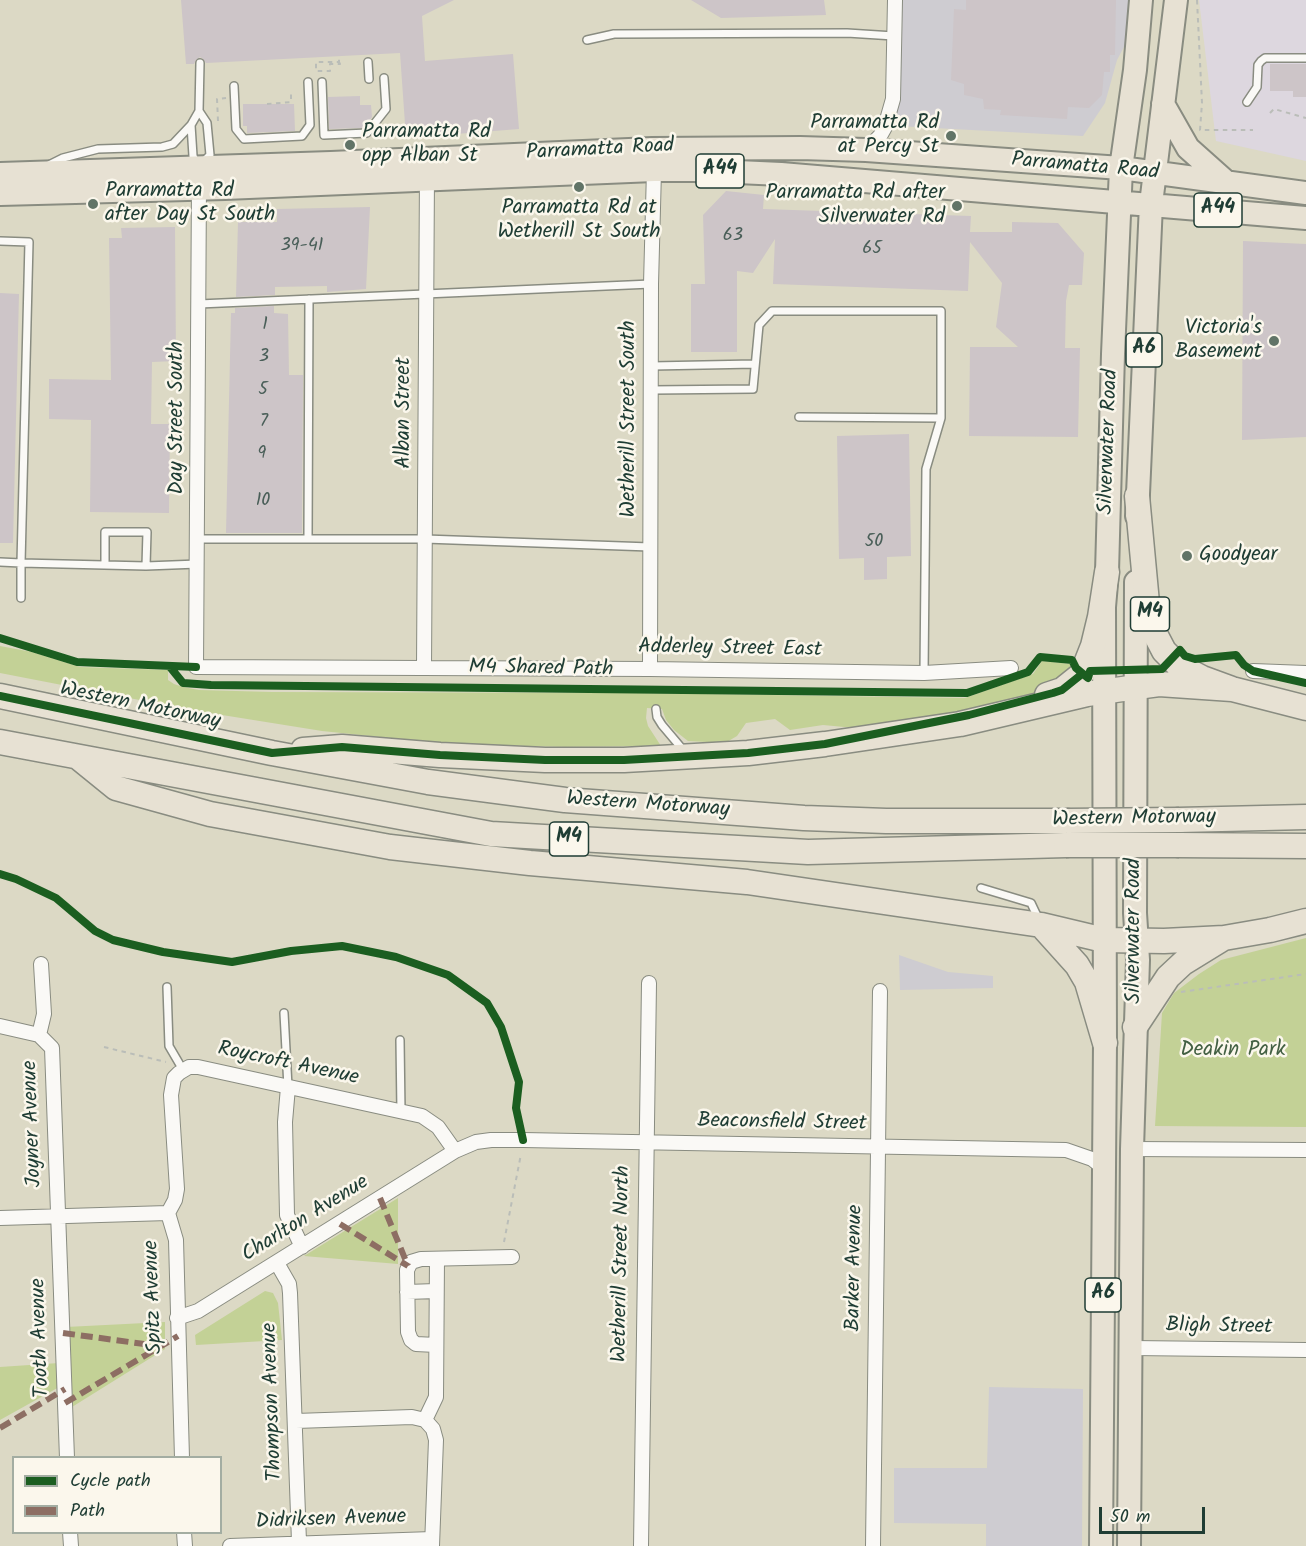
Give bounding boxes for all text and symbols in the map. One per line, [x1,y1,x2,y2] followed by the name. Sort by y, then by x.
[810,111,939,161] place label: Parramatta Rd at Percy St
[362,120,491,170] place label: Parramatta Rd opp Alban St
[944,129,958,143] marker: Parramatta Rd at Percy St
[525,135,675,167] street label: Parramatta Road
[343,138,357,152] marker: Parramatta Rd opp Alban St
[1010,149,1160,187] street label: Parramatta Road
[696,154,744,188] road number: A44
[105,179,275,229] place label: Parramatta Rd after Day St South
[572,180,586,194] marker: Parramatta Rd at Wetherill St South
[765,181,945,231] place label: Parramatta Rd after Silverwater Rd
[1194,193,1242,227] road number: A44
[497,196,661,246] place label: Parramatta Rd at Wetherill St South
[86,197,100,211] marker: Parramatta Rd after Day St South
[950,199,964,213] marker: Parramatta Rd after Silverwater Rd
[723,226,743,248] house number: 63
[281,236,323,258] house number: 39-41
[862,239,882,261] house number: 65
[262,315,268,337] house number: 1
[1175,316,1262,366] place label: Victoria's Basement
[617,320,643,518] street label: Wetherill Street South
[1126,333,1162,367] road number: A6
[1267,334,1281,348] marker: Victoria's Basement
[165,341,191,495] street label: Day Street South
[259,347,269,369] house number: 3
[392,357,418,469] street label: Alban Street
[1095,369,1125,515] street label: Silverwater Road
[258,380,268,402] house number: 5
[260,412,268,434] house number: 7
[258,444,266,466] house number: 9
[256,491,270,513] house number: 10
[865,532,883,554] house number: 50
[1199,543,1277,569] place label: Goodyear
[1180,549,1194,563] marker: Goodyear
[1130,597,1170,631] road number: M4
[638,636,822,664] street label: Adderley Street East
[468,656,614,684] street label: M4 Shared Path
[57,678,223,736] street label: Western Motorway
[566,788,730,824] street label: Western Motorway
[1052,806,1216,834] street label: Western Motorway
[550,822,588,856] road number: M4
[1122,858,1148,1004] street label: Silverwater Road
[215,1038,361,1092] street label: Roycroft Avenue
[1180,1038,1286,1064] park label: Deakin Park
[19,1060,49,1188] street label: Joyner Avenue
[697,1110,867,1138] street label: Beaconsfield Street
[609,1165,637,1363] street label: Wetherill Street North
[238,1171,374,1269] street label: Charlton Avenue
[842,1204,870,1332] street label: Barker Avenue
[140,1240,170,1354] street label: Spitz Avenue
[27,1278,57,1398] street label: Tooth Avenue
[1085,1278,1121,1312] road number: A6
[1166,1314,1272,1342] street label: Bligh Street
[259,1322,289,1482] street label: Thompson Avenue
[12,1456,222,1534] legend
[70,1467,151,1496] text: Cycle path
[1102,1495,1208,1533] scale bar
[70,1497,105,1526] text: Path
[1110,1503,1150,1532] text: 50 m
[255,1506,407,1536] street label: Didriksen Avenue

